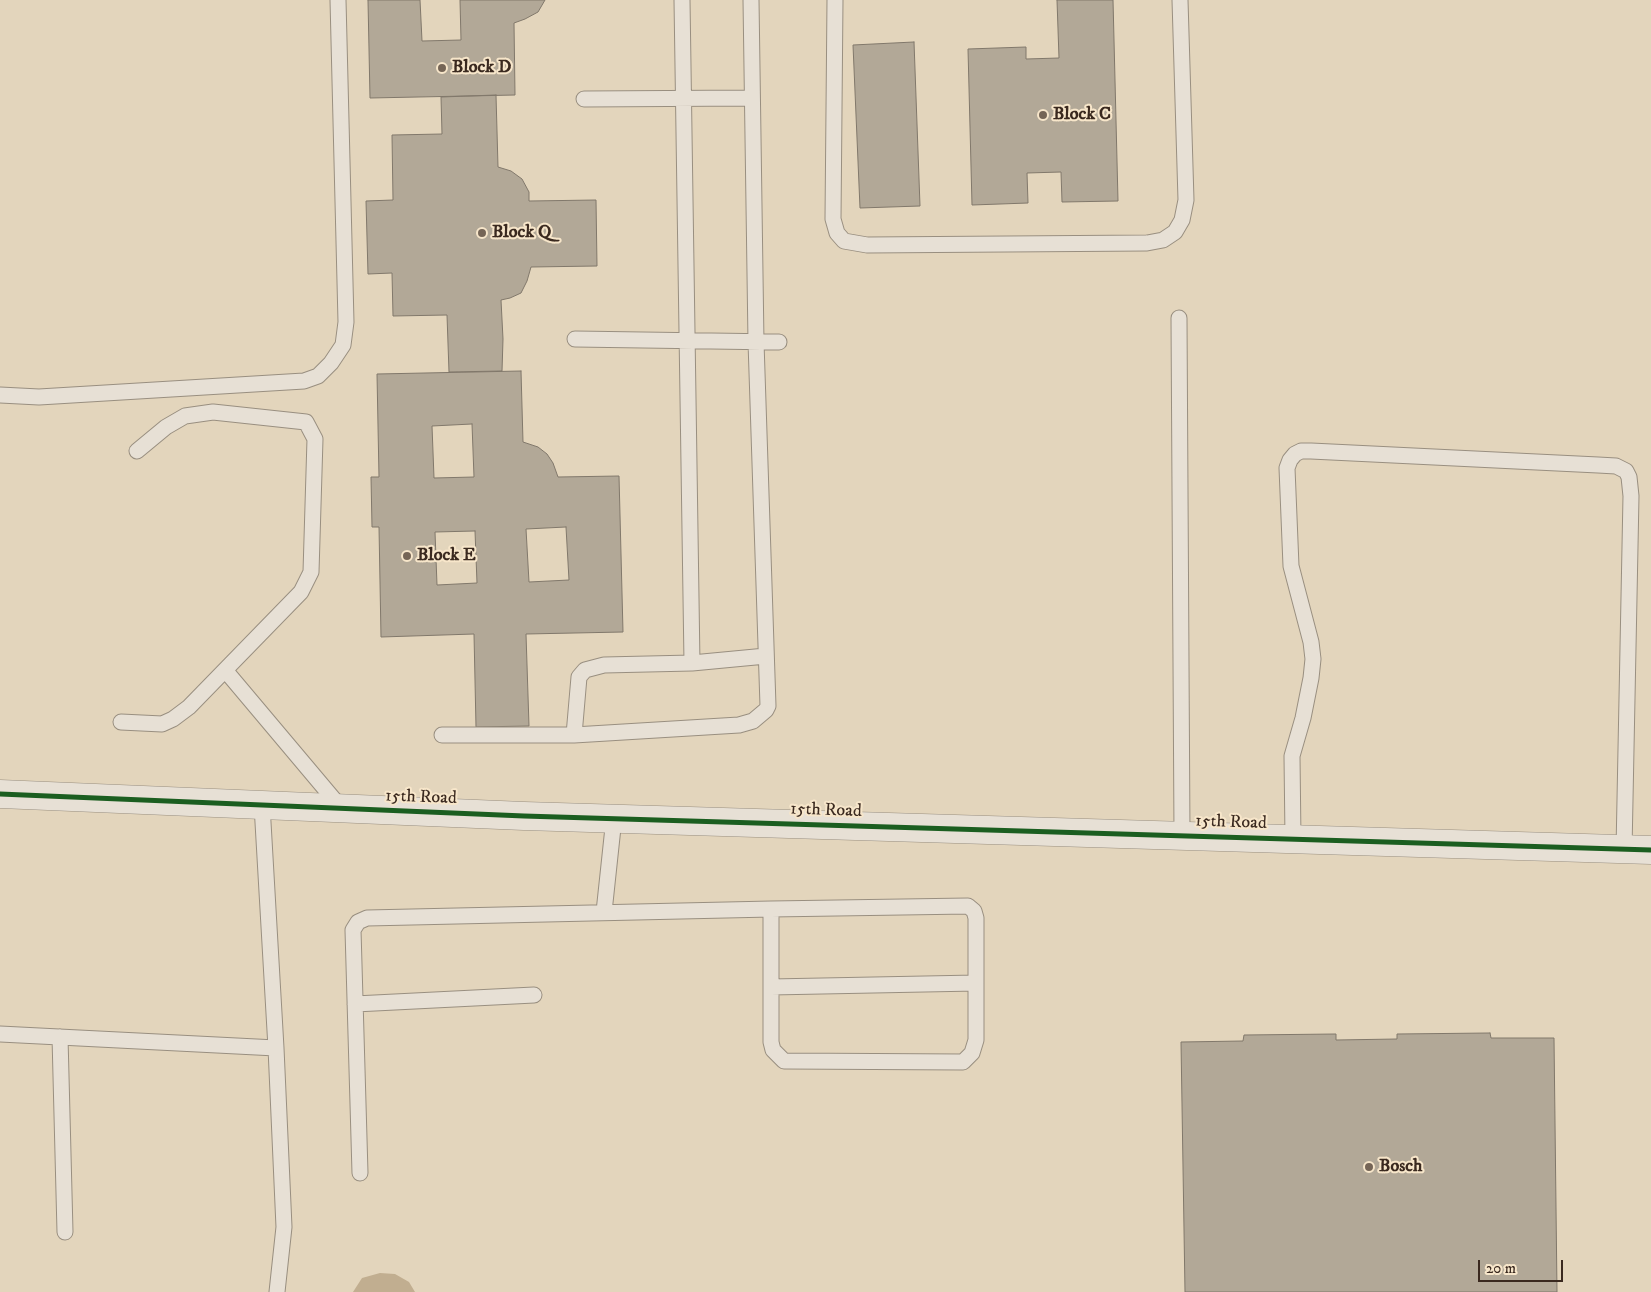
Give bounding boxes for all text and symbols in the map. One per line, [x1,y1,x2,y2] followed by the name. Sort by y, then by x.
[452,57,511,79] place label: Block D
[436,62,448,74] marker: Block D
[1053,104,1111,126] place label: Block C
[1037,109,1049,121] marker: Block C
[492,222,551,244] place label: Block Q
[476,227,488,239] marker: Block Q
[417,545,476,567] place label: Block E
[401,550,413,562] marker: Block E
[385,786,457,810] street label: 15th Road
[790,799,862,823] street label: 15th Road
[1195,811,1267,835] street label: 15th Road
[1379,1156,1422,1178] place label: Bosch
[1363,1161,1375,1173] marker: Bosch
[1481,1250,1566,1282] scale bar
[1486,1259,1516,1278] text: 20 m

